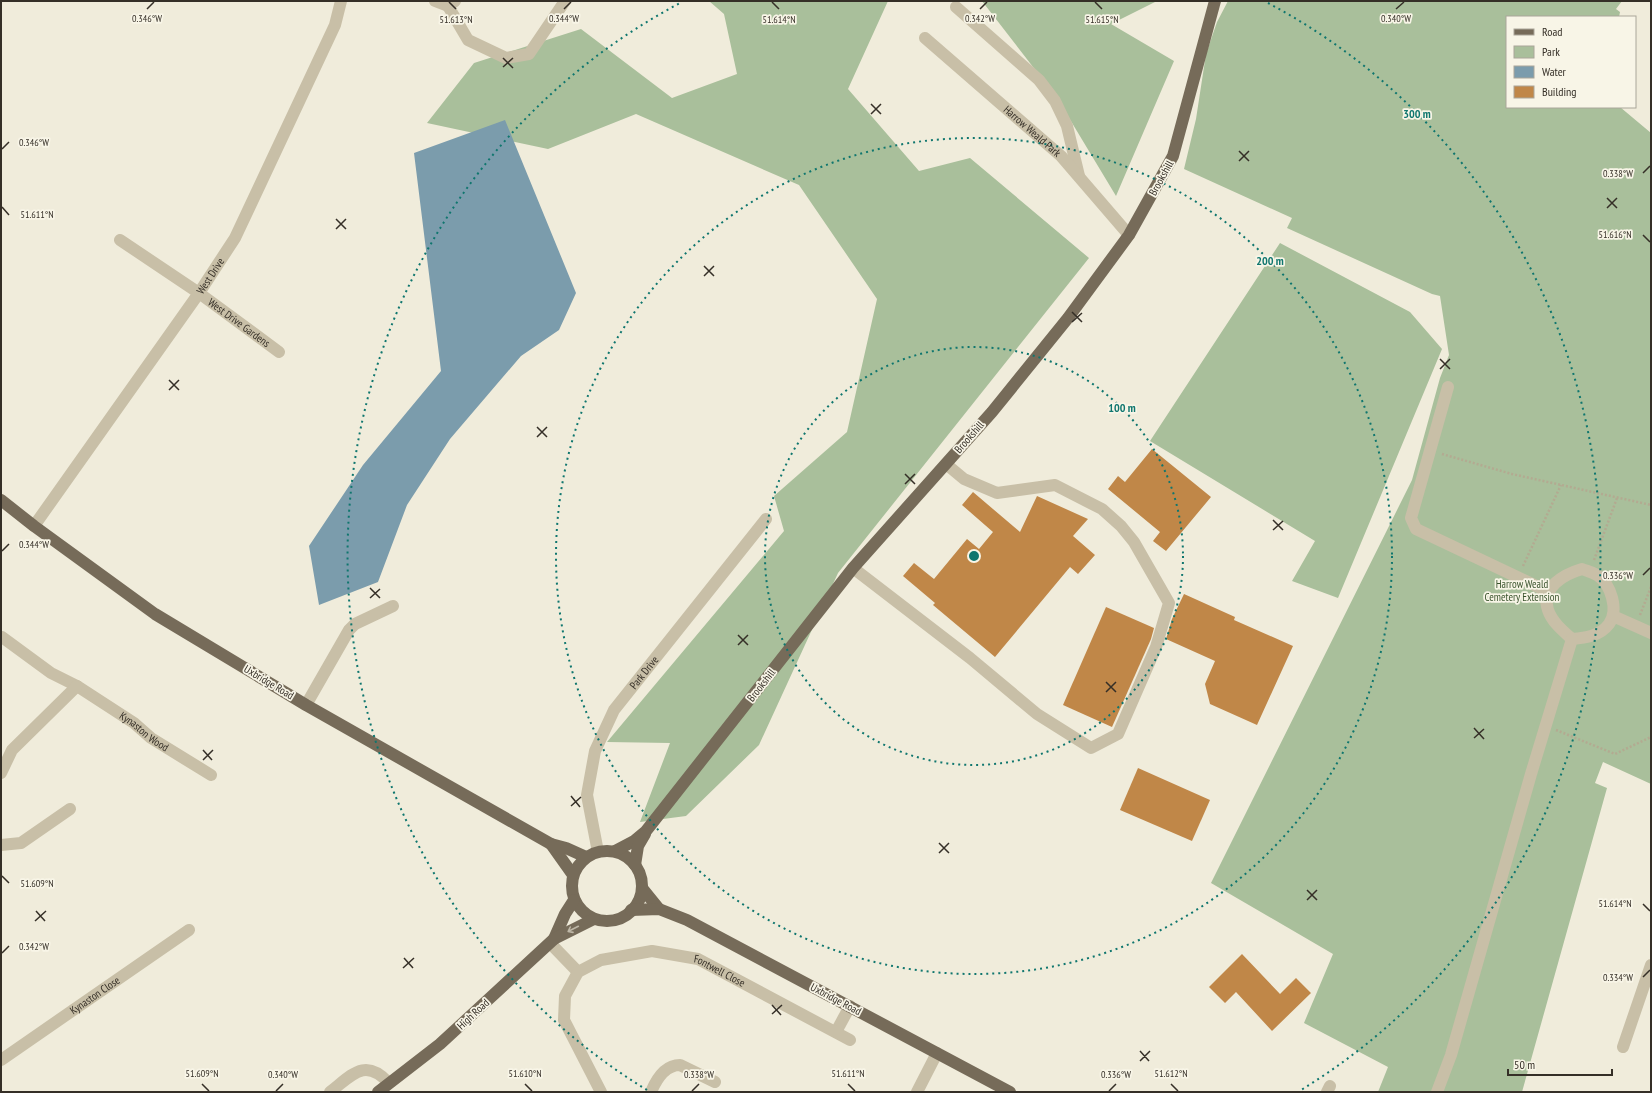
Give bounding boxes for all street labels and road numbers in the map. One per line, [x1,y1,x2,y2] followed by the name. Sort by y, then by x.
[1001,102,1064,160] street label: Harrow Weald Park
[1146,158,1177,198] street label: Brookshill
[193,255,227,297] street label: West Drive
[205,295,273,350] street label: West Drive Gardens
[951,418,987,456] street label: Brookshill
[626,653,662,692] street label: Park Drive
[242,662,297,702] street label: Uxbridge Road
[744,665,778,704] street label: Brookshill
[117,708,171,754] street label: Kynaston Wood
[693,951,748,990] street label: Fontwell Close
[67,973,123,1017] street label: Kynaston Close
[808,980,864,1018] street label: Uxbridge Road
[454,995,492,1032] street label: High Road

